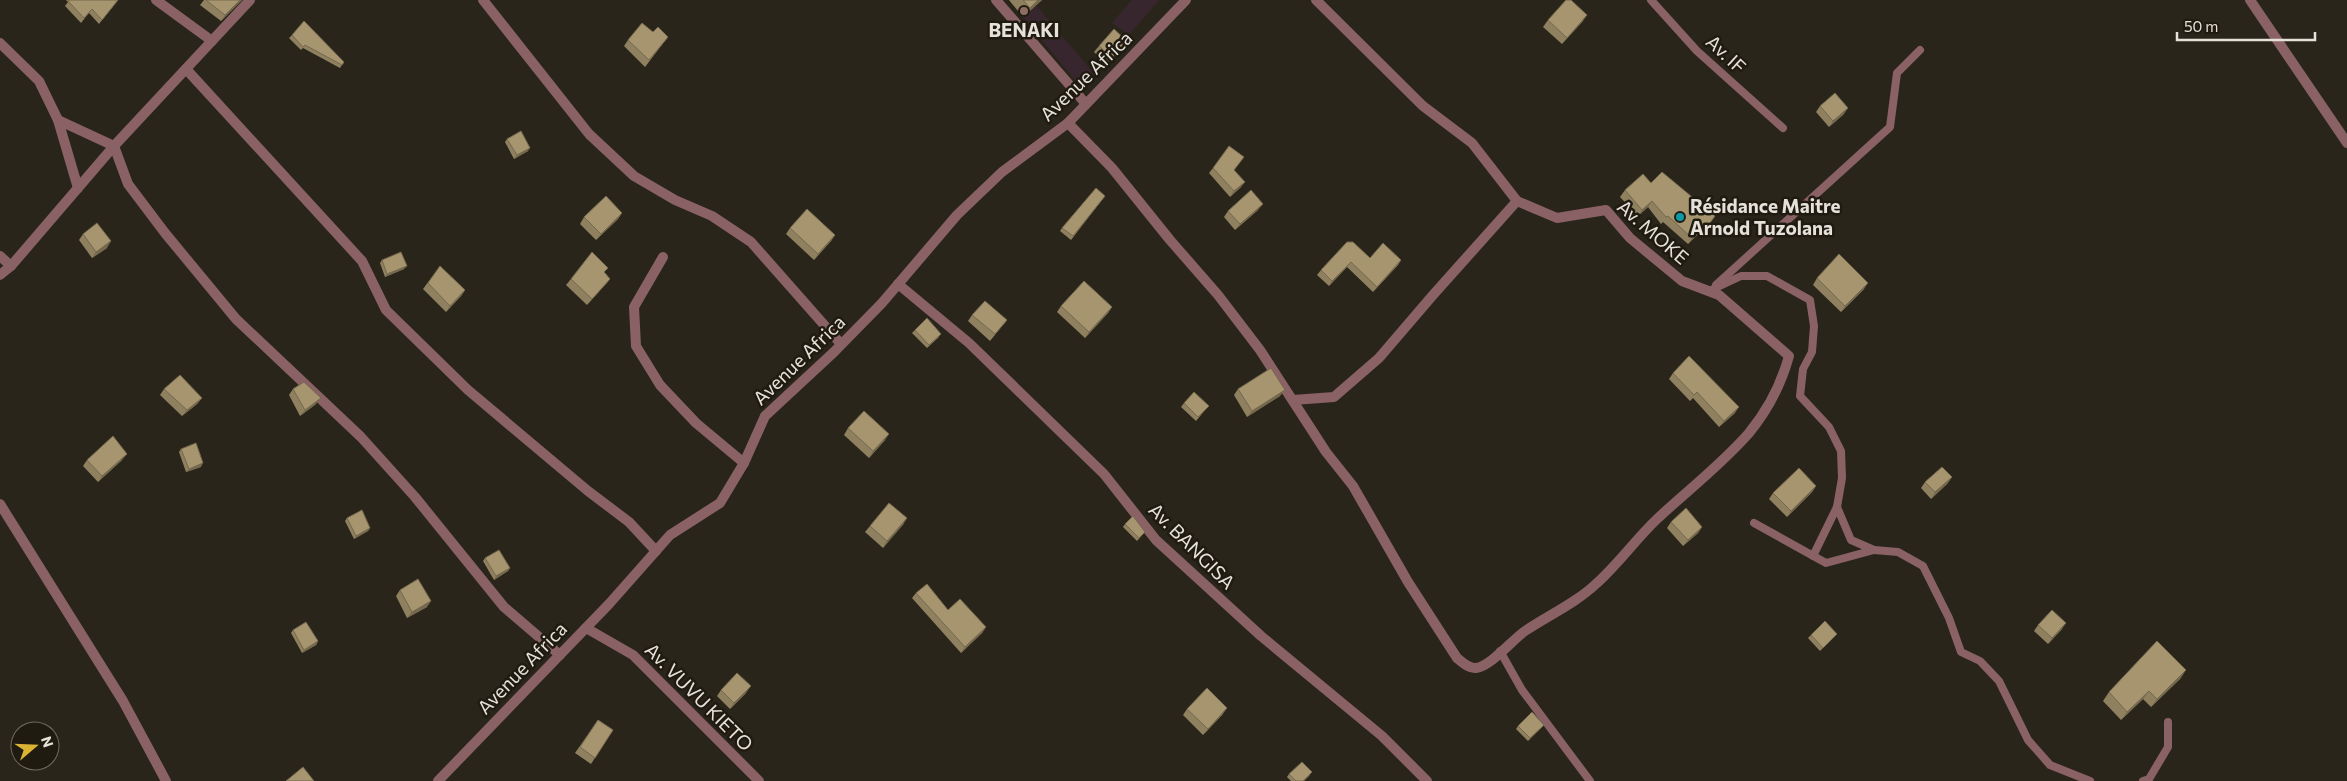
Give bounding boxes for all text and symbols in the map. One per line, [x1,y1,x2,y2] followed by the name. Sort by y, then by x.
[1018,5,1030,17] marker: BENAKI
[2177,10,2314,42] scale bar
[2184,17,2218,35] text: 50 m
[988,18,1060,41] place label: BENAKI
[1035,26,1136,125] street label: Avenue Africa
[1702,30,1751,78] street label: Av. IF
[1613,194,1694,269] street label: Av. MOKE
[1690,194,1841,239] place label: Résidance Maitre Arnold Tuzolana
[1674,211,1686,223] marker: Résidance Maitre Arnold Tuzolana
[748,310,849,409] street label: Avenue Africa
[1144,498,1240,594] street label: Av. BANGISA
[472,617,571,718] street label: Avenue Africa
[641,638,758,755] street label: Av. VUVU KIETO
[10,721,60,771] north arrow
[38,734,58,749] text: N

